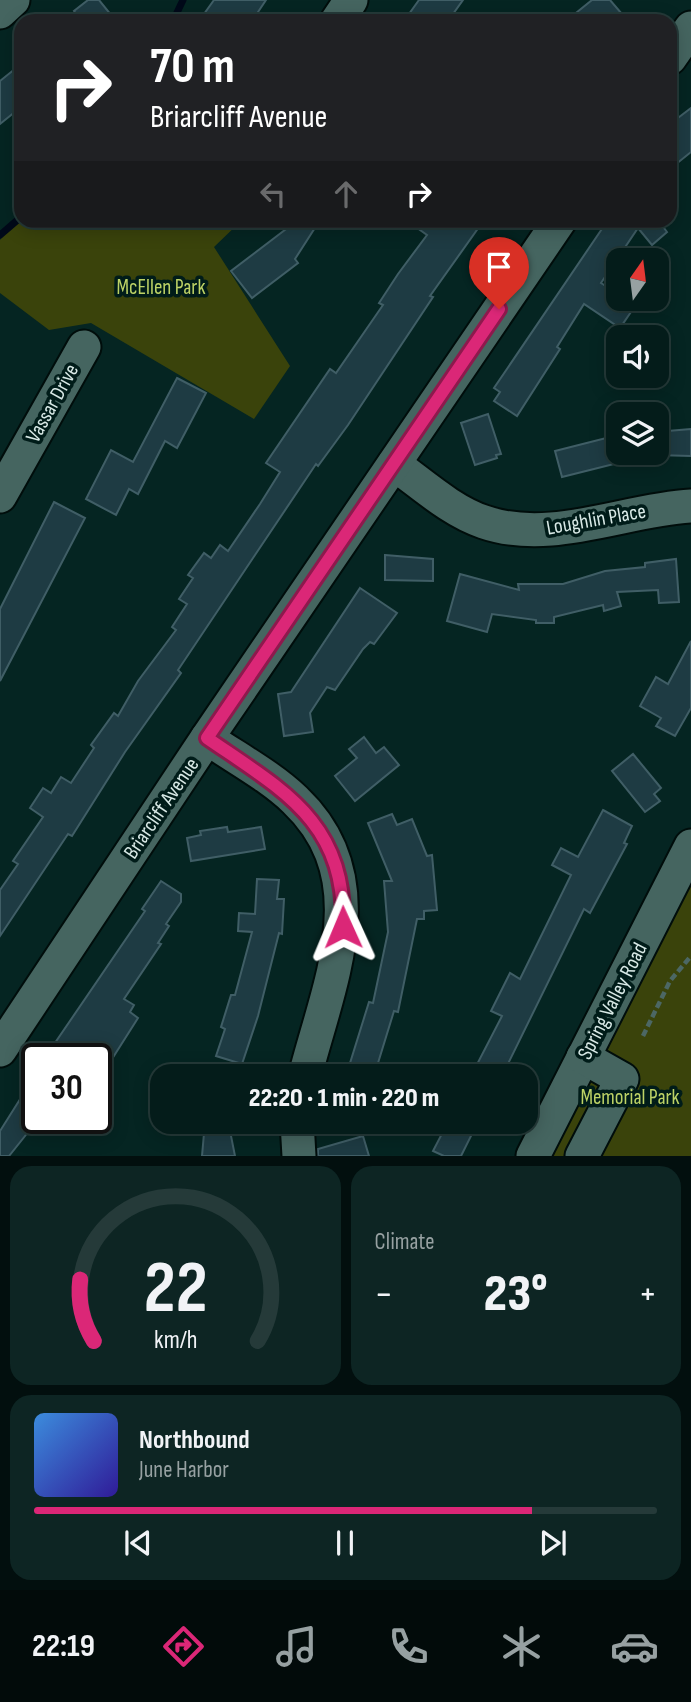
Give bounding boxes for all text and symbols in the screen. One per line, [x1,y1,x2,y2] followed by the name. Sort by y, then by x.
[150,38,235,97] text: 70 m
[35,42,126,133] icon: right
[150,98,327,137] text: Briarcliff Avenue
[254,175,292,213] icon: left
[327,175,365,213] icon: ahead
[400,175,438,213] icon: right
[469,237,529,309] pin
[480,248,518,286] icon: arrive
[606,248,668,312] north arrow
[606,248,669,465] map controls
[117,275,205,300] park label: McEllen Park
[606,325,669,388] button: sound
[21,360,84,447] street label: Vassar Drive
[606,402,669,465] button: layers
[544,498,648,541] street label: Loughlin Place
[118,753,204,864] street label: Briarcliff Avenue
[306,890,380,964] position arrow
[572,939,653,1064] street label: Spring Valley Road
[21,1043,112,1134] speed limit sign: 30
[249,1083,439,1114] text: 22:20 · 1 min · 220 m
[580,1085,680,1110] park label: Memorial Park
[375,1228,434,1256] text: Climate
[143,1246,207,1334] text: 22
[484,1263,548,1326] text: 23°
[375,1272,393,1317] text: −
[638,1272,657,1317] text: +
[154,1325,197,1356] text: km/h
[139,1425,250,1456] text: Northbound
[139,1456,229,1484] text: June Harbor
[119,1524,157,1562] icon: previous
[326,1524,364,1562] icon: pause
[534,1524,572,1562] icon: next
[159,1622,208,1671] icon: directions
[272,1622,321,1671] icon: music
[384,1622,433,1671] icon: phone
[497,1622,546,1671] icon: climate
[610,1622,659,1671] icon: car
[32,1627,95,1666] text: 22:19

